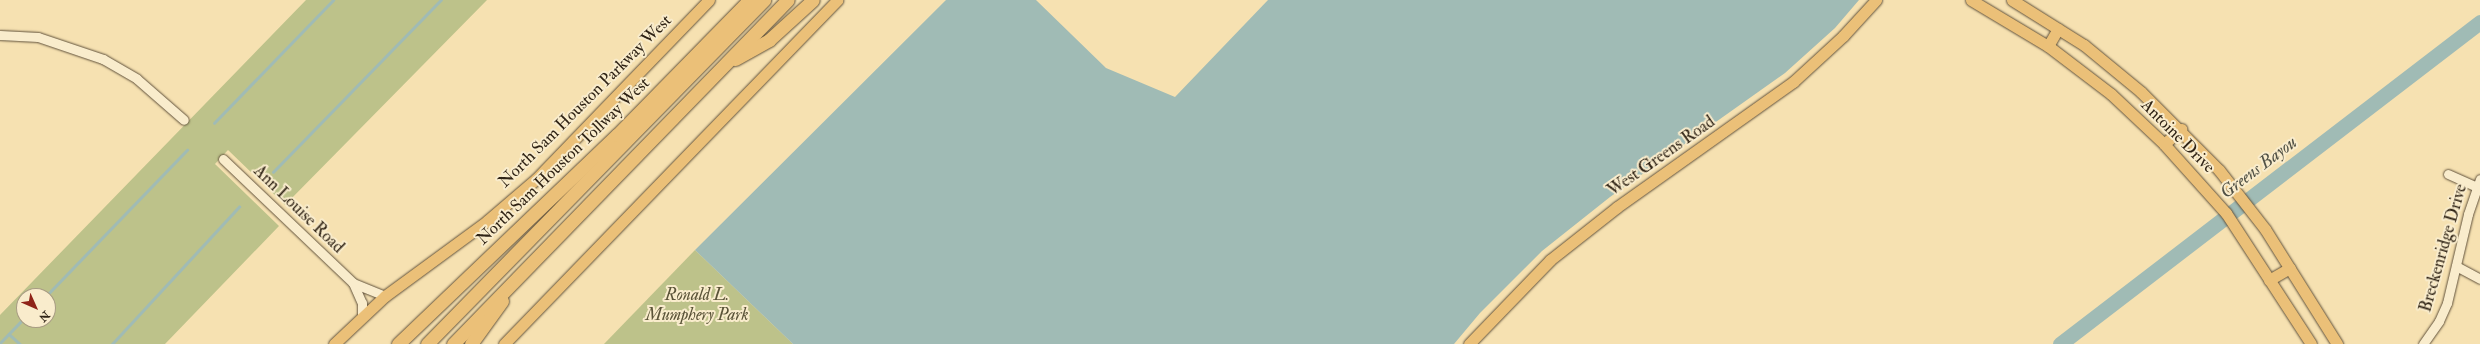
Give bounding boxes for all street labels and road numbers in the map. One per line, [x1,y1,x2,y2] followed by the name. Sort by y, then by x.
[494,10,676,192] street label: North Sam Houston Parkway West
[472,73,654,249] street label: North Sam Houston Tollway West
[2137,95,2219,177] street label: Antoine Drive
[1603,111,1719,201] street label: West Greens Road
[250,161,348,257] street label: Ann Louise Road
[2415,182,2471,314] street label: Breckenridge Drive

